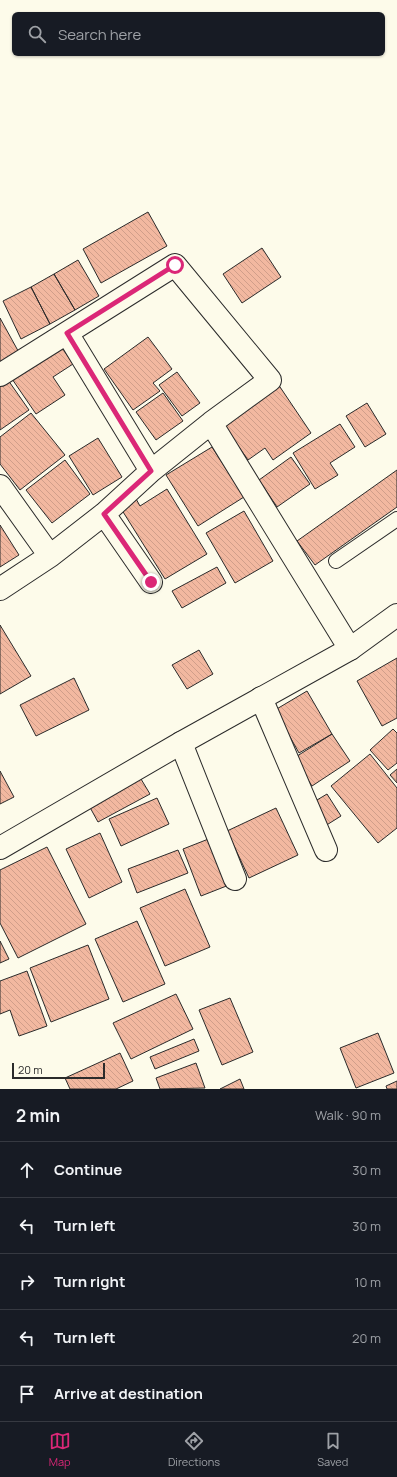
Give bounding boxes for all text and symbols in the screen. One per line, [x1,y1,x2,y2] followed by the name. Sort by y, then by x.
[12,12,385,56] search box
[26,23,48,45] icon: search
[58,24,141,45] text: Search here
[166,256,184,274] route start
[142,573,160,591] route end
[12,1061,105,1080] scale bar
[18,1062,43,1077] text: 20 m
[16,1104,60,1127] text: 2 min
[315,1106,381,1124] text: Walk · 90 m
[16,1159,38,1181] icon: ahead
[54,1159,122,1180] text: Continue
[352,1161,381,1179] text: 30 m
[16,1215,38,1237] icon: left
[54,1215,116,1236] text: Turn left
[352,1217,381,1235] text: 30 m
[16,1271,38,1293] icon: right
[54,1271,125,1292] text: Turn right
[354,1273,381,1291] text: 10 m
[16,1327,38,1349] icon: left
[54,1327,116,1348] text: Turn left
[352,1329,381,1347] text: 20 m
[16,1383,38,1405] icon: arrive
[54,1383,203,1404] text: Arrive at destination
[49,1430,71,1469] tab: Map
[168,1430,220,1469] tab: Directions
[317,1430,348,1469] tab: Saved

